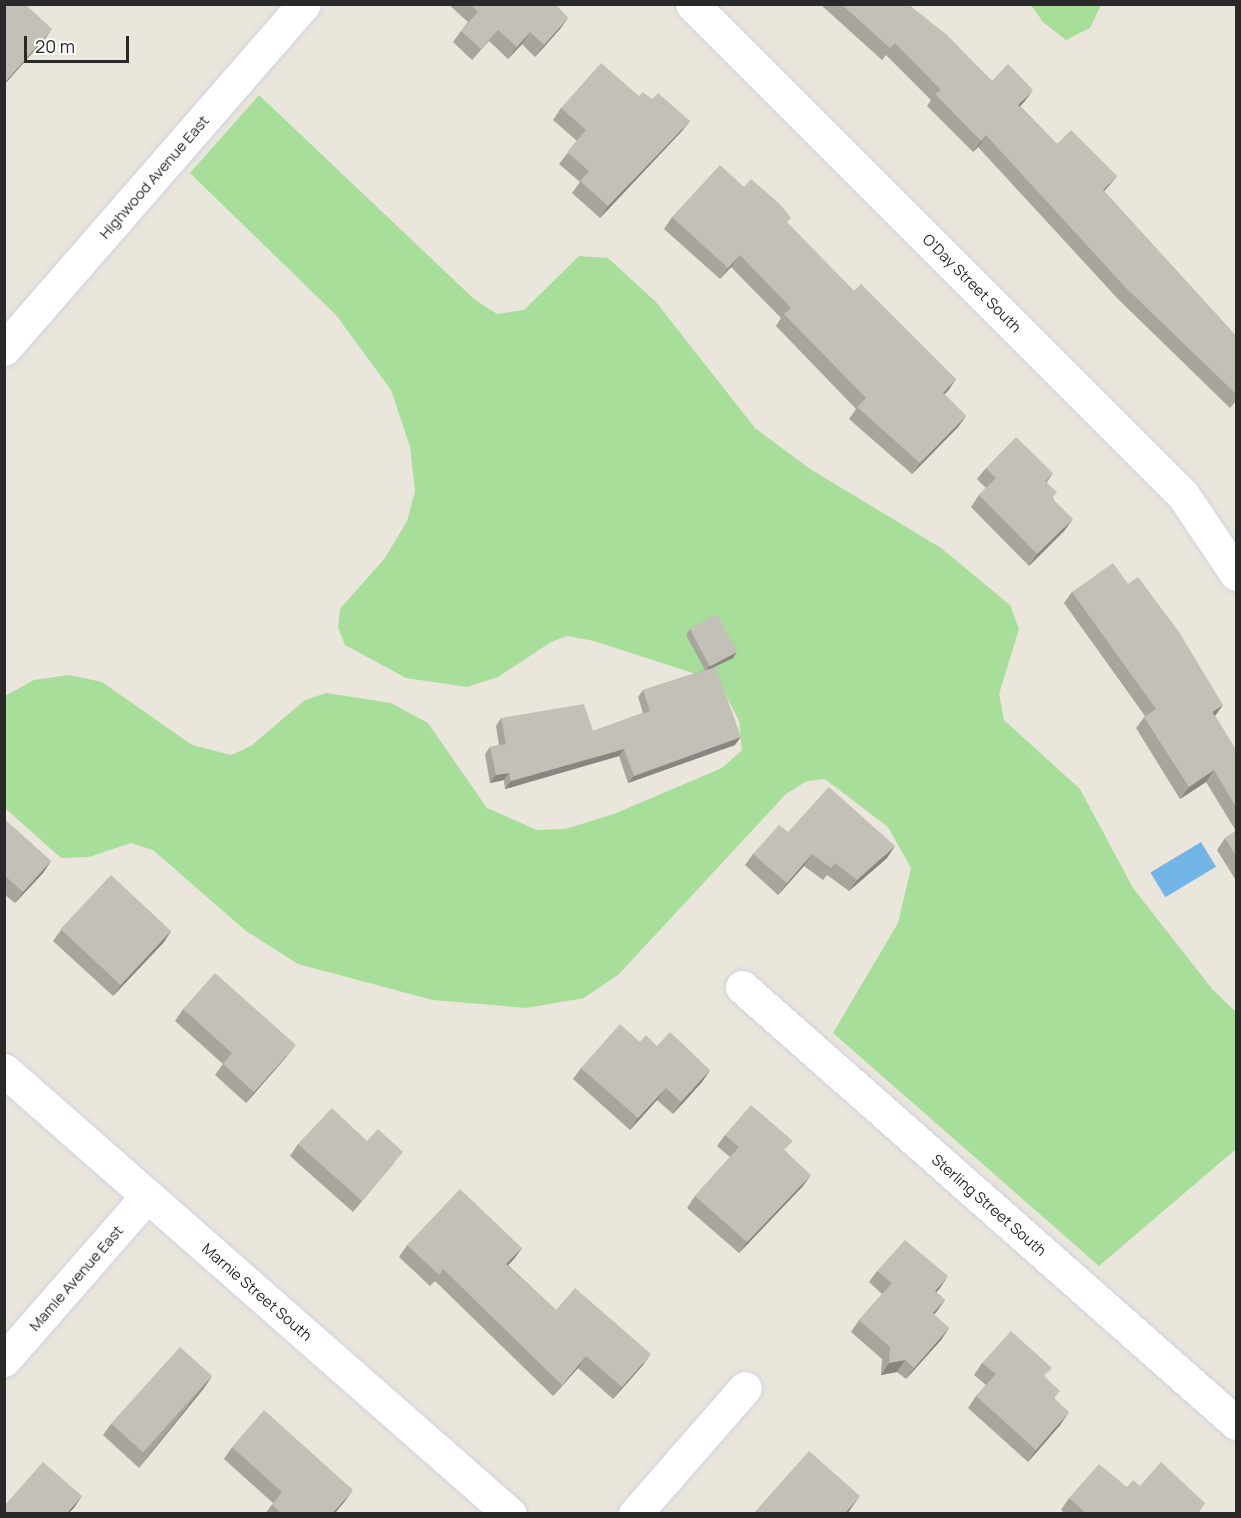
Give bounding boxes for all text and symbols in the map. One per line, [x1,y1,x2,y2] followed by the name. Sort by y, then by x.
[27,24,132,62] scale bar
[35,34,75,58] text: 20 m
[96,112,212,242] street label: Highwood Avenue East
[919,230,1025,336] street label: O'Day Street South
[928,1150,1050,1260] street label: Sterling Street South
[25,1222,127,1334] street label: Mamie Avenue East
[198,1239,316,1345] street label: Marnie Street South

